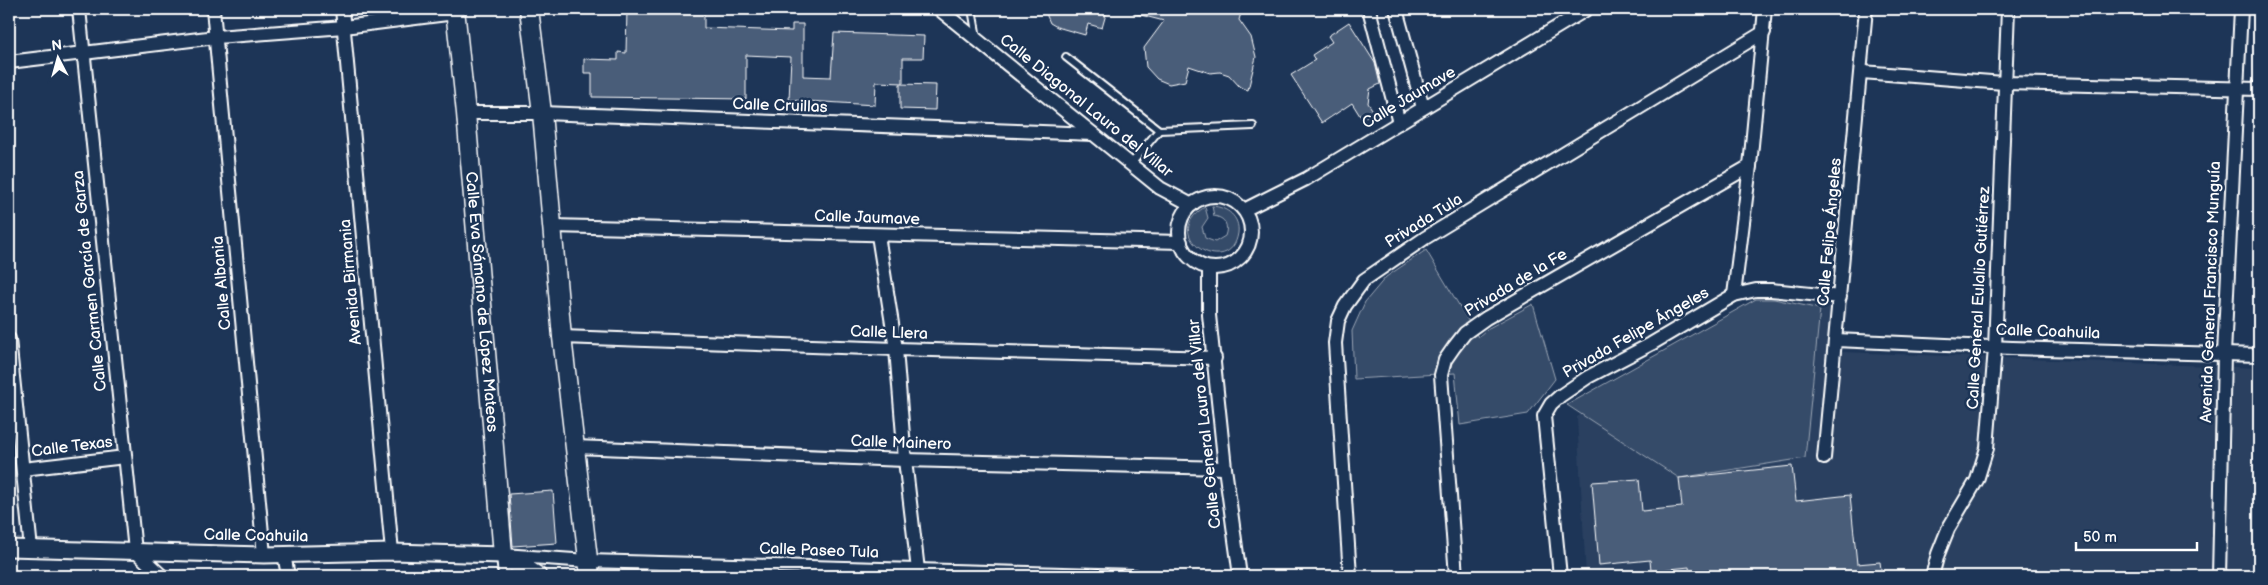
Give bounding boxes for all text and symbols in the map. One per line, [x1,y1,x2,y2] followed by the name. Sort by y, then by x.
[996,30,1177,182] street label: Calle Diagonal Lauro del Villar
[32,32,82,82] north arrow
[51,37,63,55] text: N
[1359,62,1460,133] street label: Calle Jaumave
[732,95,828,117] street label: Calle Cruillas
[1812,157,1846,307] street label: Calle Felipe Ángeles
[2197,161,2225,423] street label: Avenida General Francisco Munguía
[69,169,111,393] street label: Calle Carmen García de Garza
[461,171,502,433] street label: Calle Eva Sámano de López Mateos
[1964,186,1994,410] street label: Calle General Eulalio Gutiérrez
[1382,190,1466,252] street label: Privada Tula
[814,207,921,229] street label: Calle Jaumave
[336,218,366,346] street label: Avenida Birmania
[208,235,236,331] street label: Calle Albania
[1461,245,1571,321] street label: Privada de la Fe
[1559,282,1713,383] street label: Privada Felipe Ángeles
[1185,318,1225,530] street label: Calle General Lauro del Villar
[1995,321,2101,343] street label: Calle Coahuila
[850,322,928,344] street label: Calle Llera
[850,432,952,454] street label: Calle Mainero
[30,433,114,461] street label: Calle Texas
[2076,520,2197,552] scale bar
[203,526,309,546] street label: Calle Coahuila
[2083,528,2117,547] text: 50 m
[759,539,879,563] street label: Calle Paseo Tula

